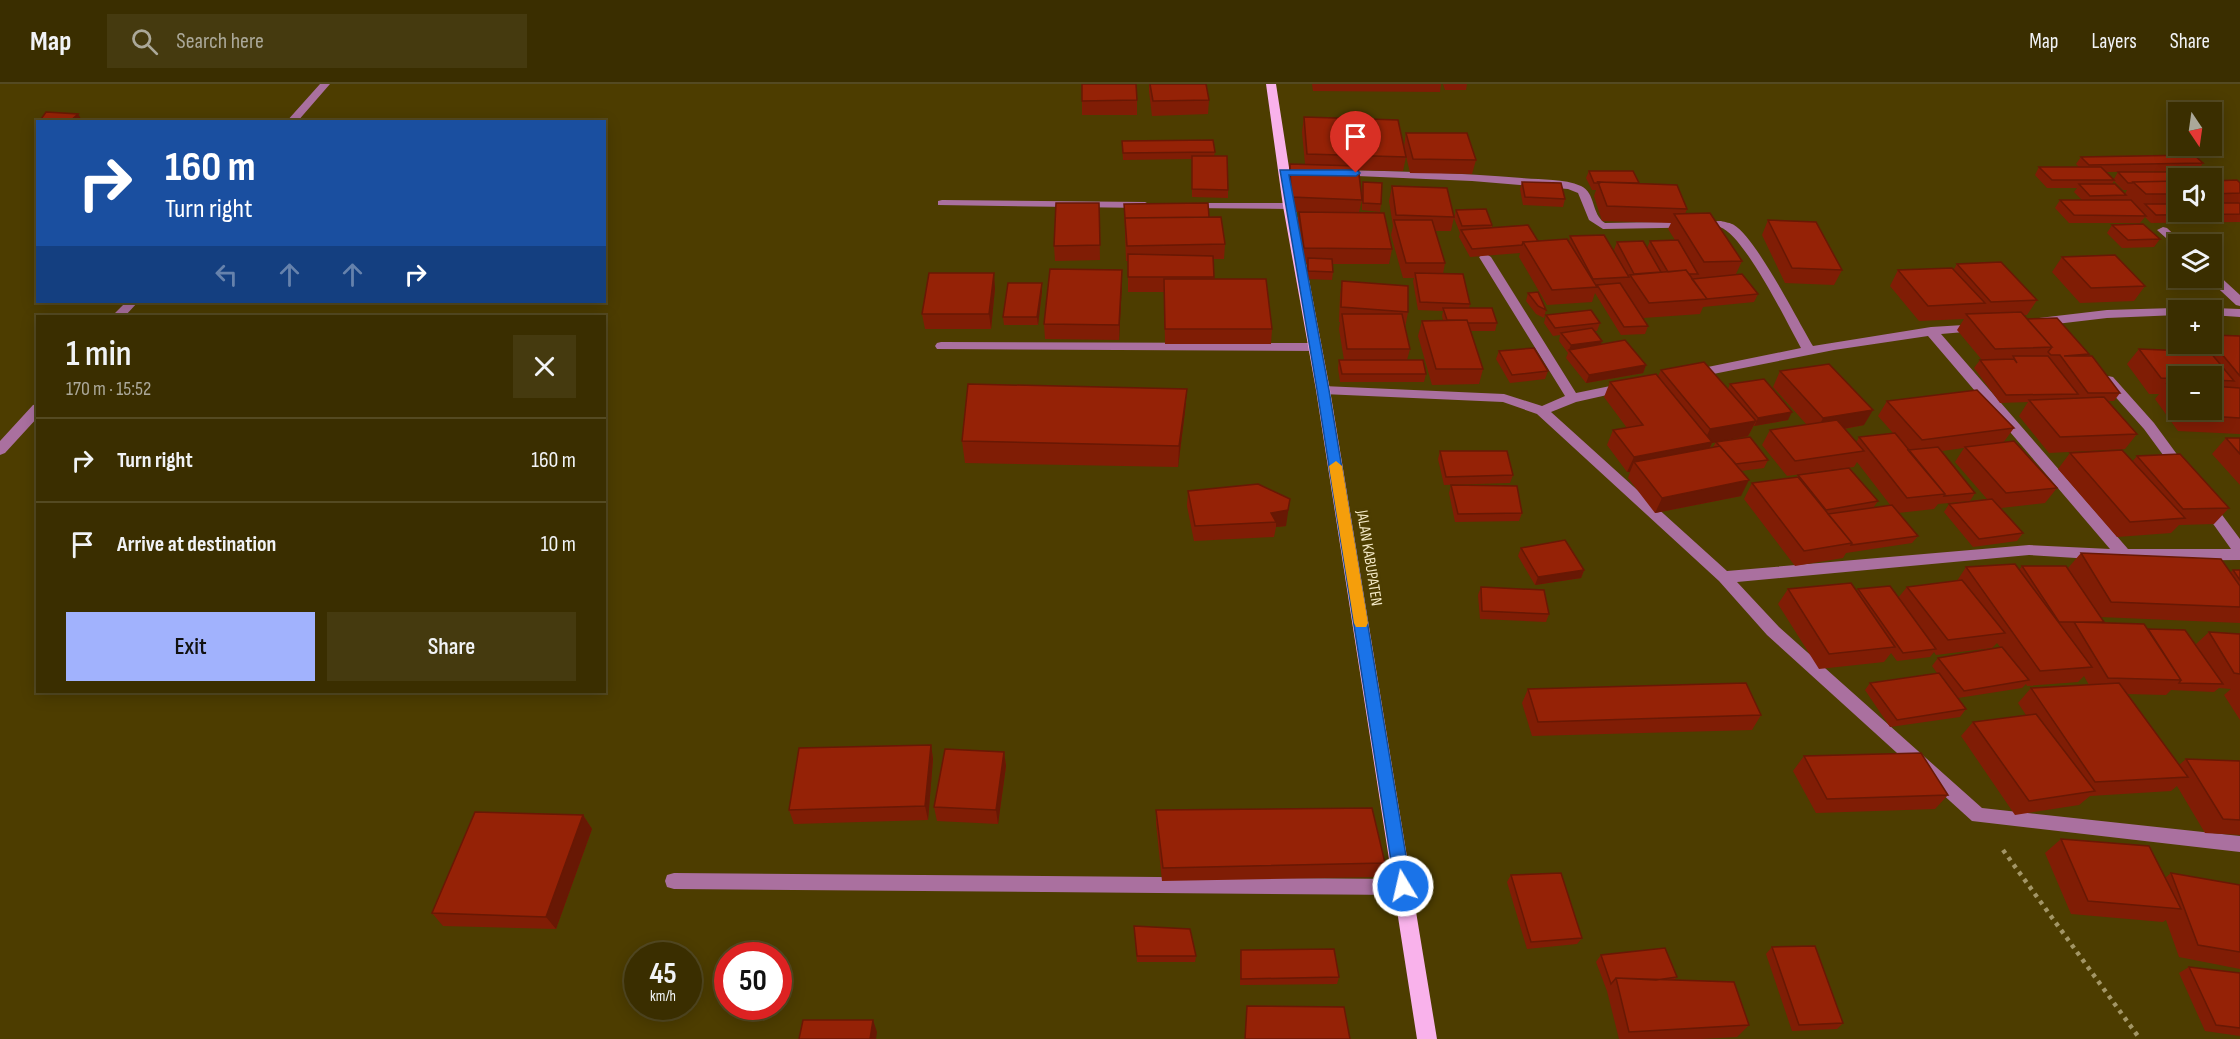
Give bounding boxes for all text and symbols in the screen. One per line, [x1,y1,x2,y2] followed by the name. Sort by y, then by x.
[107,14,527,68] search box
[30,25,71,58] text: Map
[128,25,161,58] icon: search
[176,28,264,55] text: Search here
[2029,29,2058,54] text: Map
[2091,29,2137,54] text: Layers
[2170,29,2210,54] text: Share
[2168,102,2222,156] north arrow
[2168,102,2222,420] map controls
[1330,111,1381,173] pin
[1339,120,1372,153] icon: arrive
[165,142,256,193] text: 160 m
[66,144,144,222] icon: right
[2168,168,2222,222] button: sound
[165,193,252,225] text: Turn right
[2168,234,2222,288] button: layers
[210,258,243,291] icon: left
[273,258,306,291] icon: ahead
[336,258,369,291] icon: ahead
[399,258,432,291] icon: right
[2168,300,2222,354] button: +
[66,333,131,376] text: 1 min
[513,335,576,398] button: close
[2168,366,2222,420] button: −
[66,377,151,401] text: 170 m · 15:52
[66,444,99,477] icon: right
[117,447,193,474] text: Turn right
[531,447,576,474] text: 160 m
[1352,508,1386,607] street label: JALAN KABUPATEN
[66,528,99,561] icon: arrive
[117,531,276,558] text: Arrive at destination
[541,531,576,558] text: 10 m
[66,612,315,681] button: Exit
[327,612,576,681] button: Share
[1371,854,1435,918] position arrow
[714,942,792,1020] speed limit sign: 50
[649,956,677,992] text: 45
[650,987,676,1006] text: km/h

